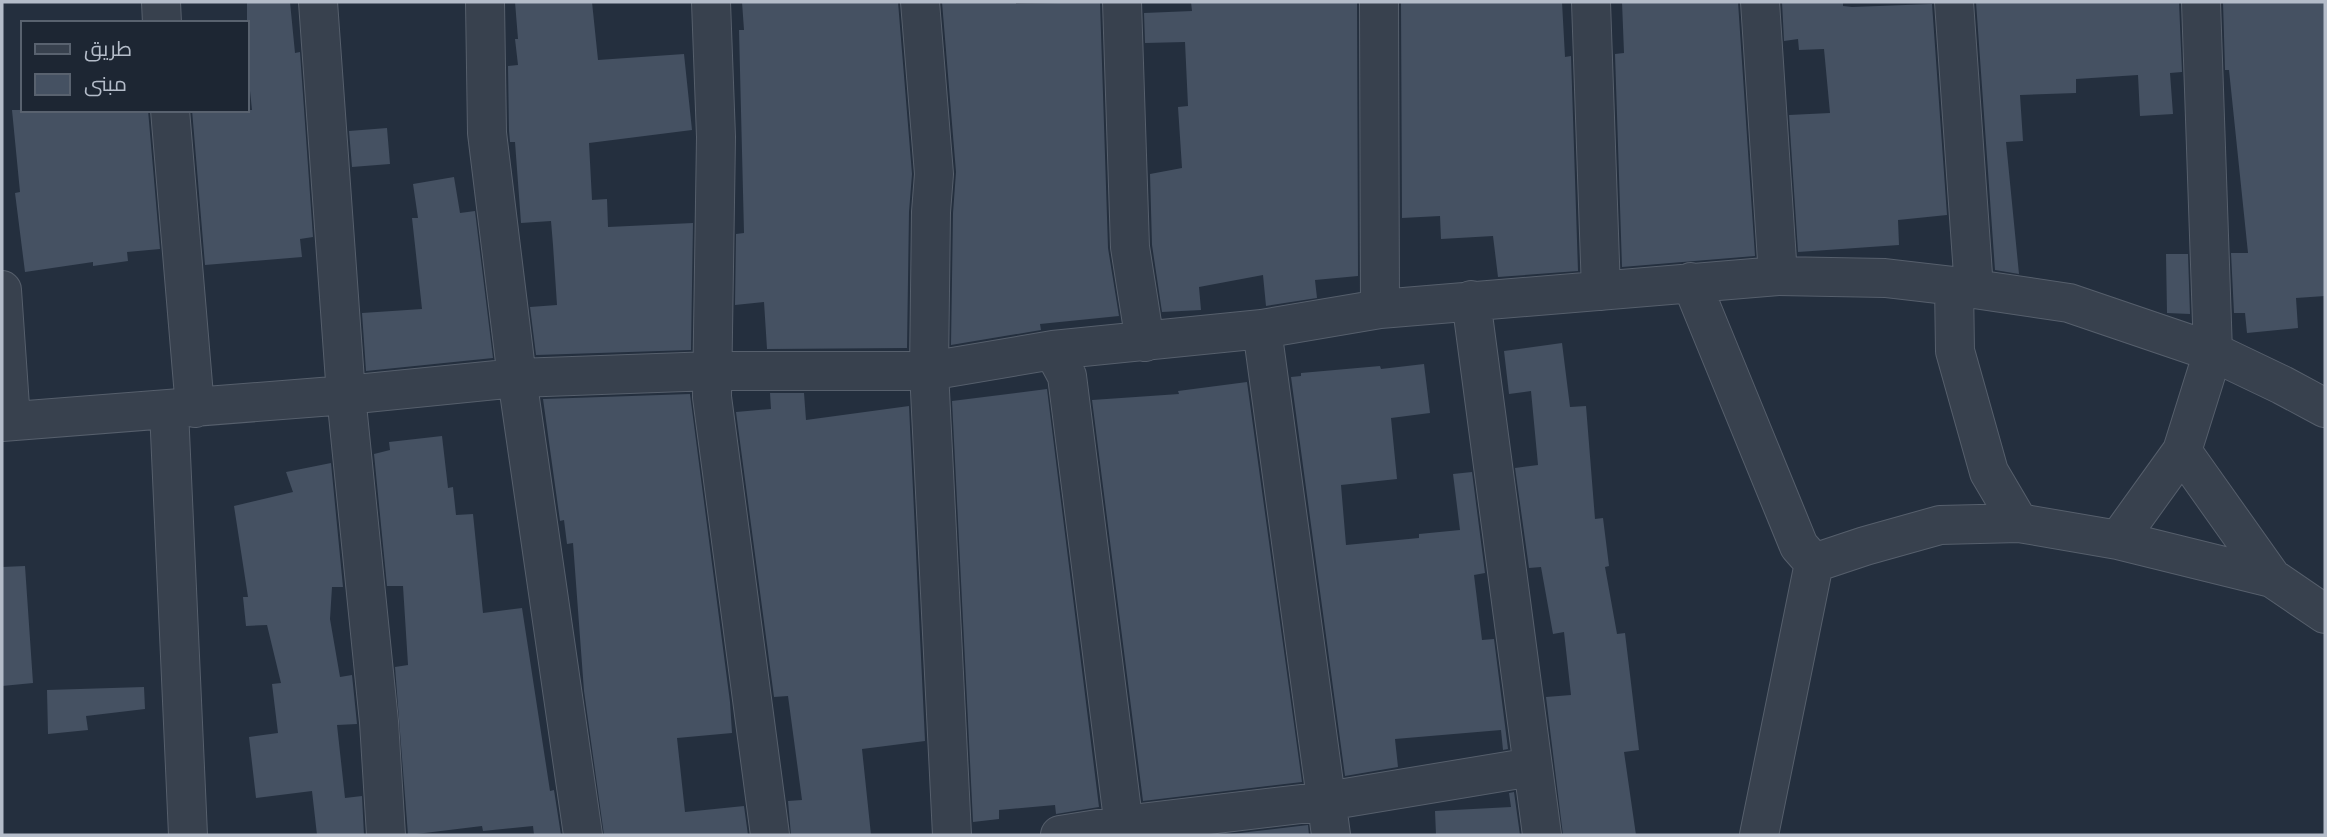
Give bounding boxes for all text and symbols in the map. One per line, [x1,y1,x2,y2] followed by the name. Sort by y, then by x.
[21,21,248,112] legend
[84,36,132,62] text: طريق
[84,71,127,97] text: مبنى

